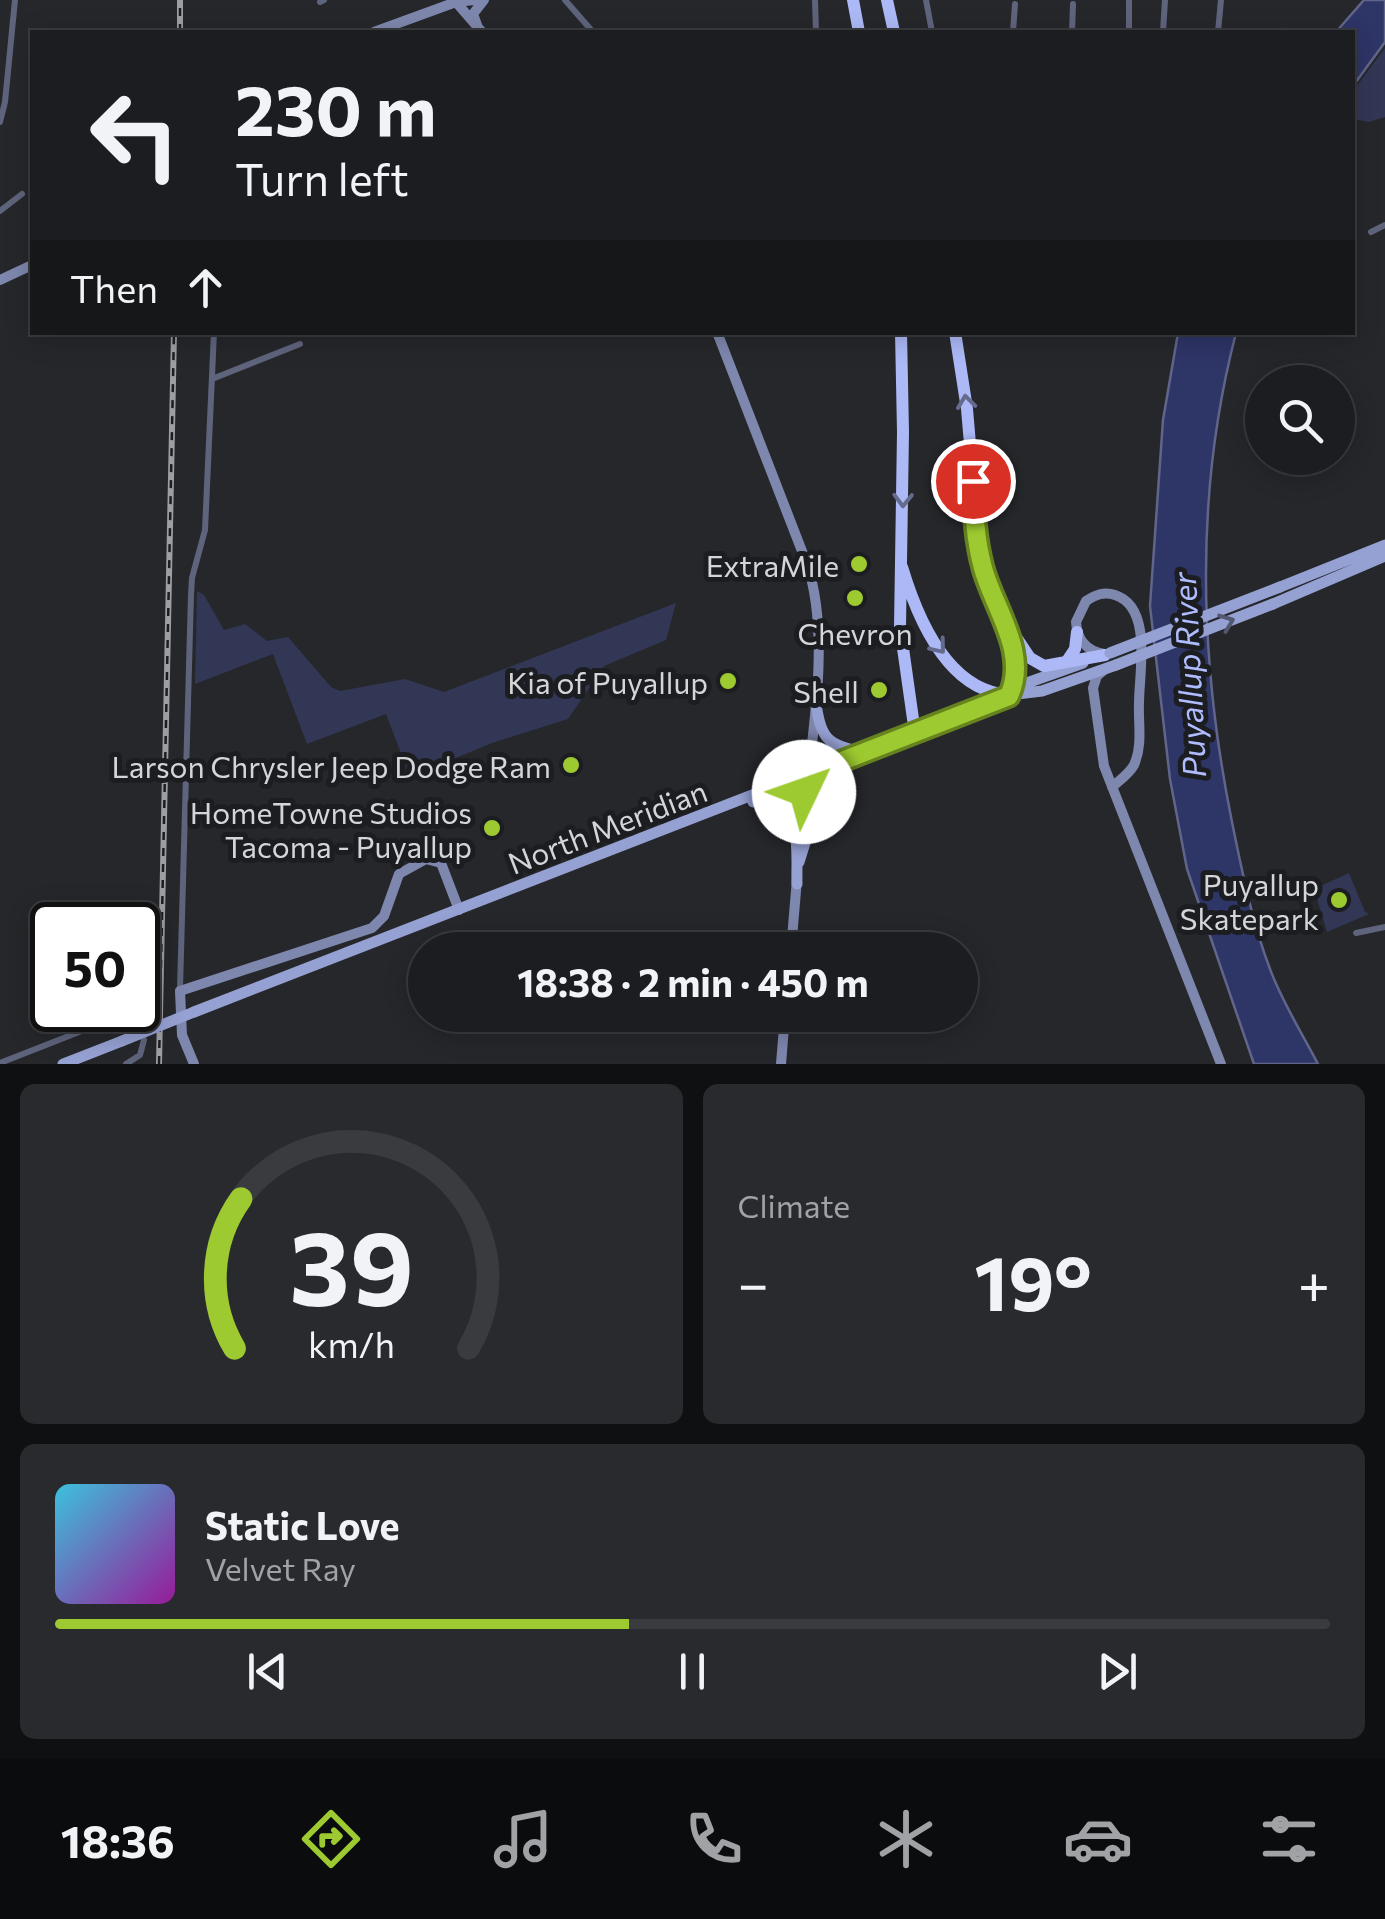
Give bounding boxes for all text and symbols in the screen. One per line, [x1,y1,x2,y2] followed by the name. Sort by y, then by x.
[235,65,437,150] text: 230 m
[70,70,200,200] icon: left
[235,150,409,205] text: Turn left
[178,260,233,315] icon: ahead
[70,264,158,311] text: Then
[1245,365,1355,475] map controls
[1245,365,1355,475] button: search
[956,394,977,410] one-way arrow
[931,439,1016,524] pin
[946,454,1001,509] icon: arrive
[892,492,914,508] one-way arrow
[706,546,839,583] place label: ExtraMile
[848,553,870,575] marker: ExtraMile
[1163,570,1213,779] water label: Puyallup River
[844,587,866,609] marker: Chevron
[1218,613,1235,634] one-way arrow
[797,614,913,651] place label: Chevron
[927,635,945,653] one-way arrow
[507,663,708,700] place label: Kia of Puyallup
[717,670,739,692] marker: Kia of Puyallup
[793,672,859,709] place label: Shell
[868,679,890,701] marker: Shell
[752,740,856,844] position arrow
[112,747,551,784] place label: Larson Chrysler Jeep Dodge Ram
[560,754,582,776] marker: Larson Chrysler Jeep Dodge Ram
[502,771,712,881] street label: North Meridian
[190,793,472,864] place label: HomeTowne Studios Tacoma - Puyallup
[481,817,503,839] marker: HomeTowne Studios Tacoma - Puyallup
[1180,865,1319,936] place label: Puyallup Skatepark
[1328,889,1350,911] marker: Puyallup Skatepark
[30,902,160,1032] speed limit sign: 50
[517,958,869,1005] text: 18:38 · 2 min · 450 m
[738,1185,850,1225] text: Climate
[289,1200,414,1327] text: 39
[974,1235,1092,1326] text: 19°
[738,1248,769,1315] text: −
[1298,1248,1330,1315] text: +
[308,1322,395,1365] text: km/h
[205,1501,400,1548] text: Static Love
[205,1548,356,1588] text: Velvet Ray
[240,1644,295,1699] icon: previous
[665,1644,720,1699] icon: pause
[1090,1644,1145,1699] icon: next
[296,1804,366,1874] icon: directions
[488,1804,558,1874] icon: music
[679,1804,749,1874] icon: phone
[871,1804,941,1874] icon: climate
[1063,1804,1133,1874] icon: car
[1254,1804,1324,1874] icon: filters
[61,1812,175,1867] text: 18:36

